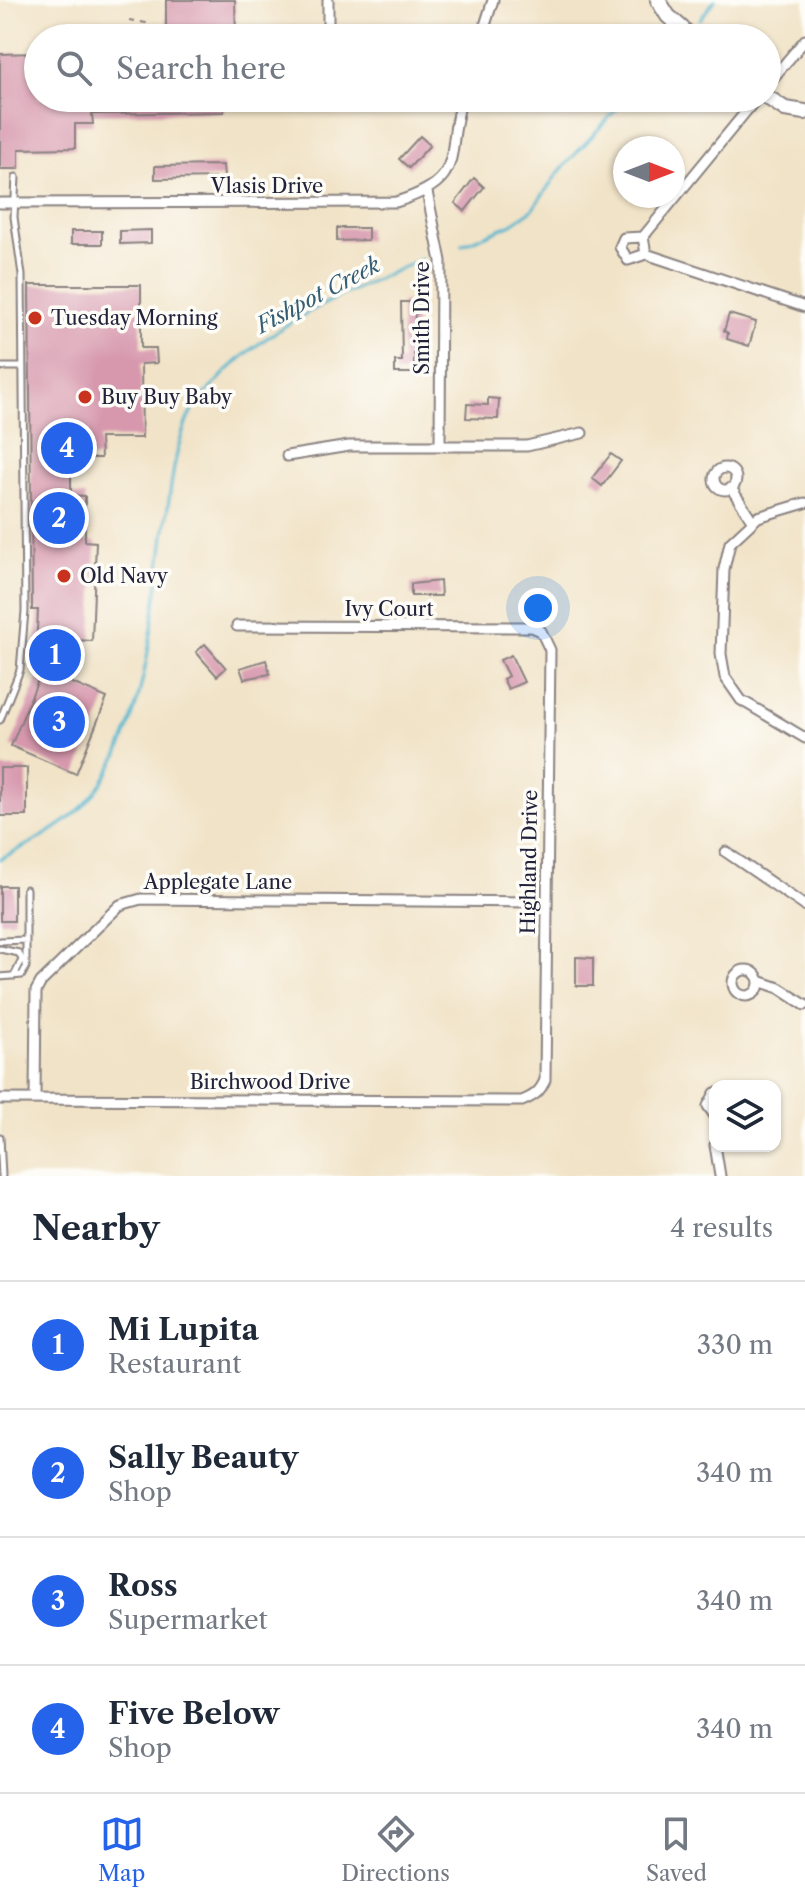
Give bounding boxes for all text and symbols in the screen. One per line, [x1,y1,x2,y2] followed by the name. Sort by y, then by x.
[24,24,781,112] search box
[52,46,96,90] icon: search
[116,50,286,87] text: Search here
[613,136,685,208] north arrow
[210,174,323,198] street label: Vlasis Drive
[250,251,385,340] water label: Fishpot Creek
[410,261,434,375] street label: Smith Drive
[51,306,218,330] place label: Tuesday Morning
[26,309,44,327] marker: Tuesday Morning
[101,385,233,409] place label: Buy Buy Baby
[76,388,94,406] marker: Buy Buy Baby
[41,418,93,478] pin: 4
[33,488,85,548] pin: 2
[80,564,169,588] place label: Old Navy
[55,567,73,585] marker: Old Navy
[518,588,558,628] your location
[344,597,434,621] street label: Ivy Court
[29,625,81,685] pin: 1
[33,692,85,752] pin: 3
[516,789,542,935] street label: Highland Drive
[143,870,292,894] street label: Applegate Lane
[190,1070,350,1094] street label: Birchwood Drive
[709,1080,781,1152] map controls
[709,1080,781,1152] button: layers
[32,1207,160,1249] text: Nearby
[670,1212,773,1244] text: 4 results
[108,1311,259,1348] text: Mi Lupita
[52,1329,64,1361] text: 1
[697,1329,773,1361] text: 330 m
[108,1348,242,1380] text: Restaurant
[108,1439,298,1476] text: Sally Beauty
[50,1457,66,1489] text: 2
[696,1457,773,1489] text: 340 m
[108,1476,172,1508] text: Shop
[108,1567,178,1604] text: Ross
[51,1585,65,1617] text: 3
[696,1585,773,1617] text: 340 m
[108,1604,268,1636] text: Supermarket
[108,1695,280,1732] text: Five Below
[50,1713,66,1745] text: 4
[696,1713,773,1745] text: 340 m
[108,1732,172,1764] text: Shop
[98,1812,145,1887] tab: Map
[341,1812,450,1887] tab: Directions
[646,1812,707,1887] tab: Saved

